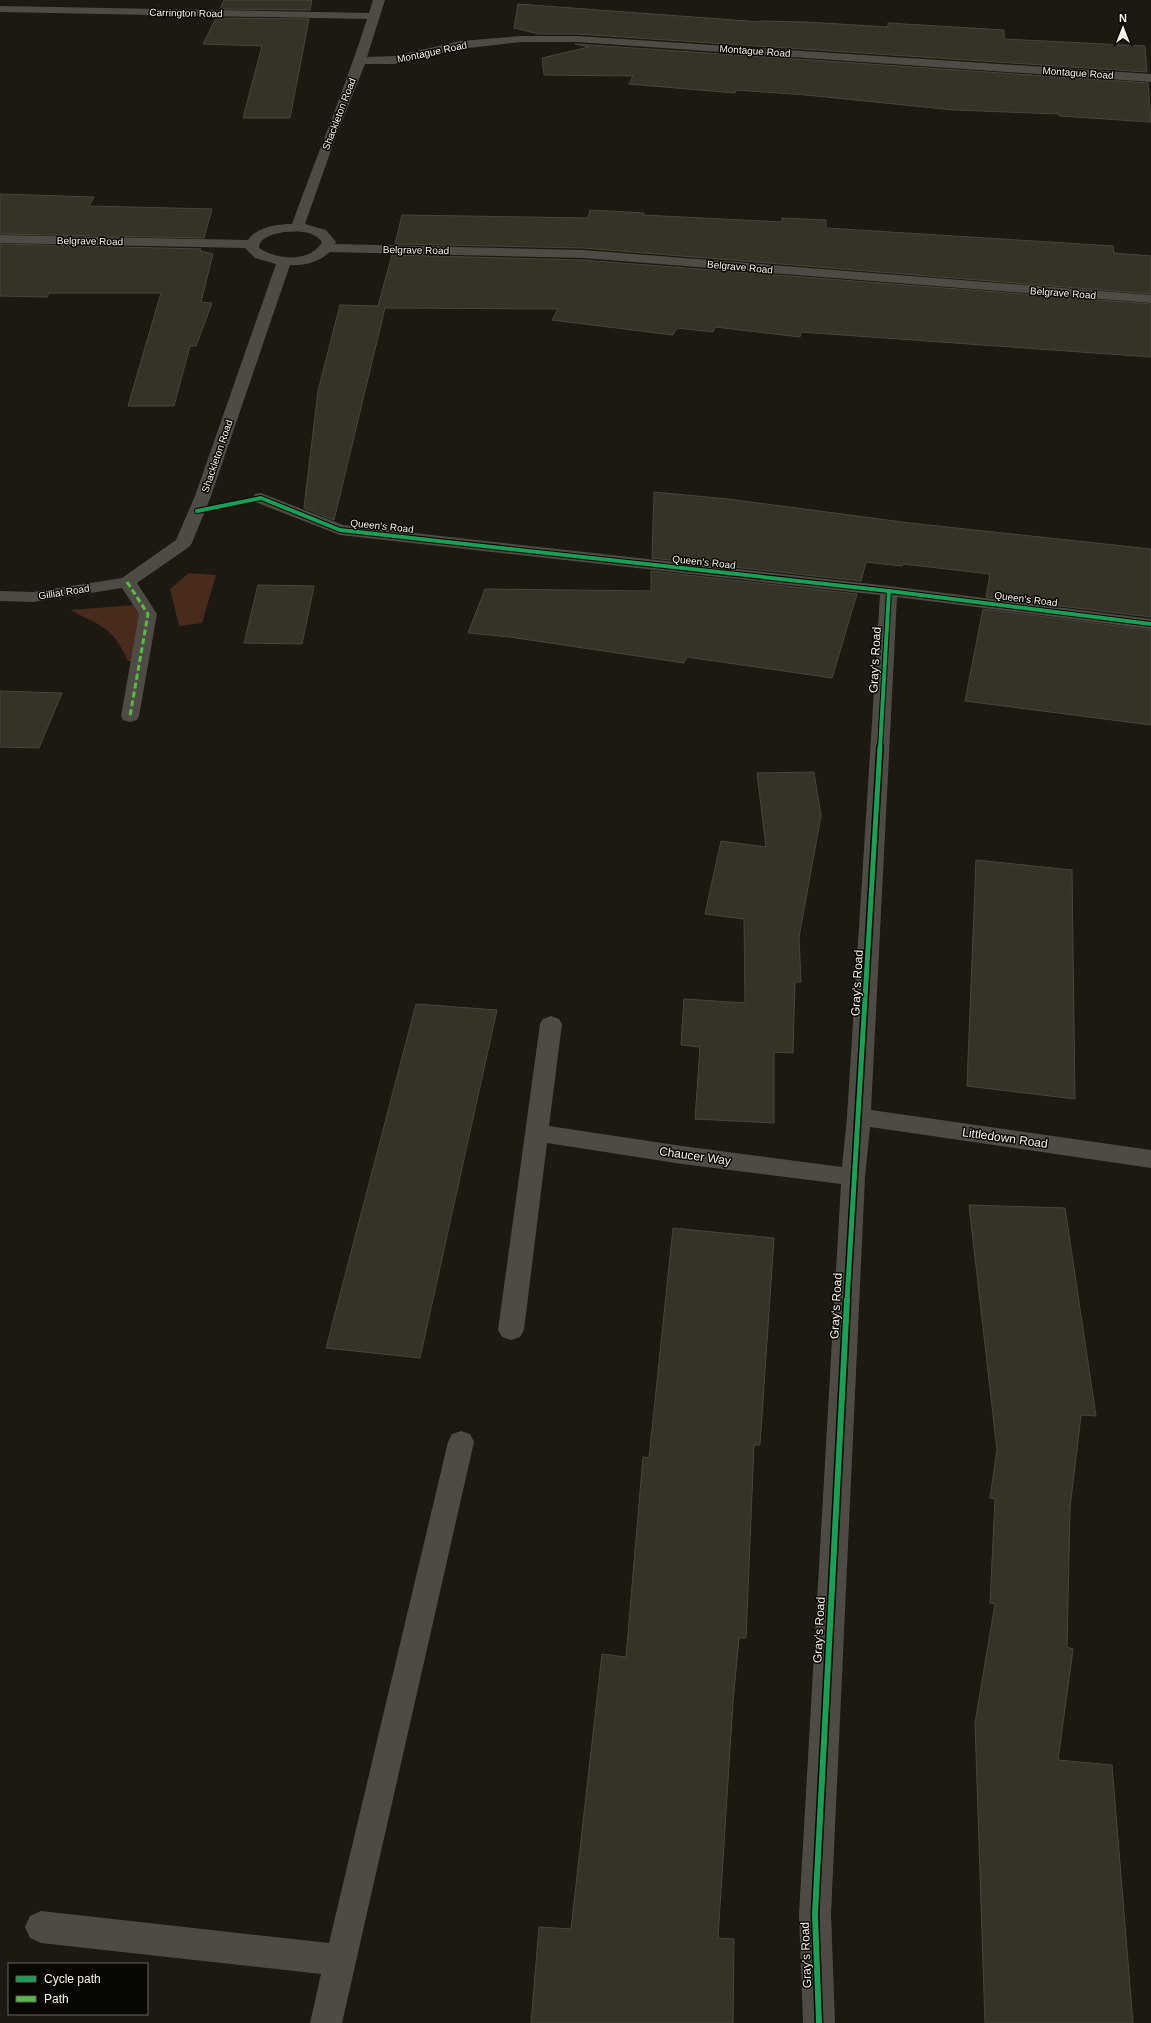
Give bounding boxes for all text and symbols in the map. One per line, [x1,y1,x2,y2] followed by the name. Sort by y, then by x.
[149,7,223,19] street label: Carrington Road
[1103,8,1143,48] north arrow
[1119,12,1127,24] text: N
[396,39,468,65] street label: Montague Road
[719,43,791,59] street label: Montague Road
[1042,65,1114,81] street label: Montague Road
[320,76,358,152] street label: Shackleton Road
[57,235,123,247] street label: Belgrave Road
[383,244,449,256] street label: Belgrave Road
[707,259,773,275] street label: Belgrave Road
[1030,285,1096,301] street label: Belgrave Road
[199,418,235,494] street label: Shackleton Road
[350,517,414,535] street label: Queen's Road
[672,553,736,571] street label: Queen's Road
[38,583,90,601] street label: Gilliat Road
[994,590,1058,608] street label: Queen's Road
[866,627,884,693] street label: Gray's Road
[848,950,866,1016] street label: Gray's Road
[961,1125,1049,1151] street label: Littledown Road
[658,1144,732,1168] street label: Chaucer Way
[827,1273,845,1339] street label: Gray's Road
[810,1597,828,1663] street label: Gray's Road
[798,1922,814,1988] street label: Gray's Road
[8,1963,148,2015] legend
[44,1972,101,1986] text: Cycle path
[44,1992,69,2006] text: Path

